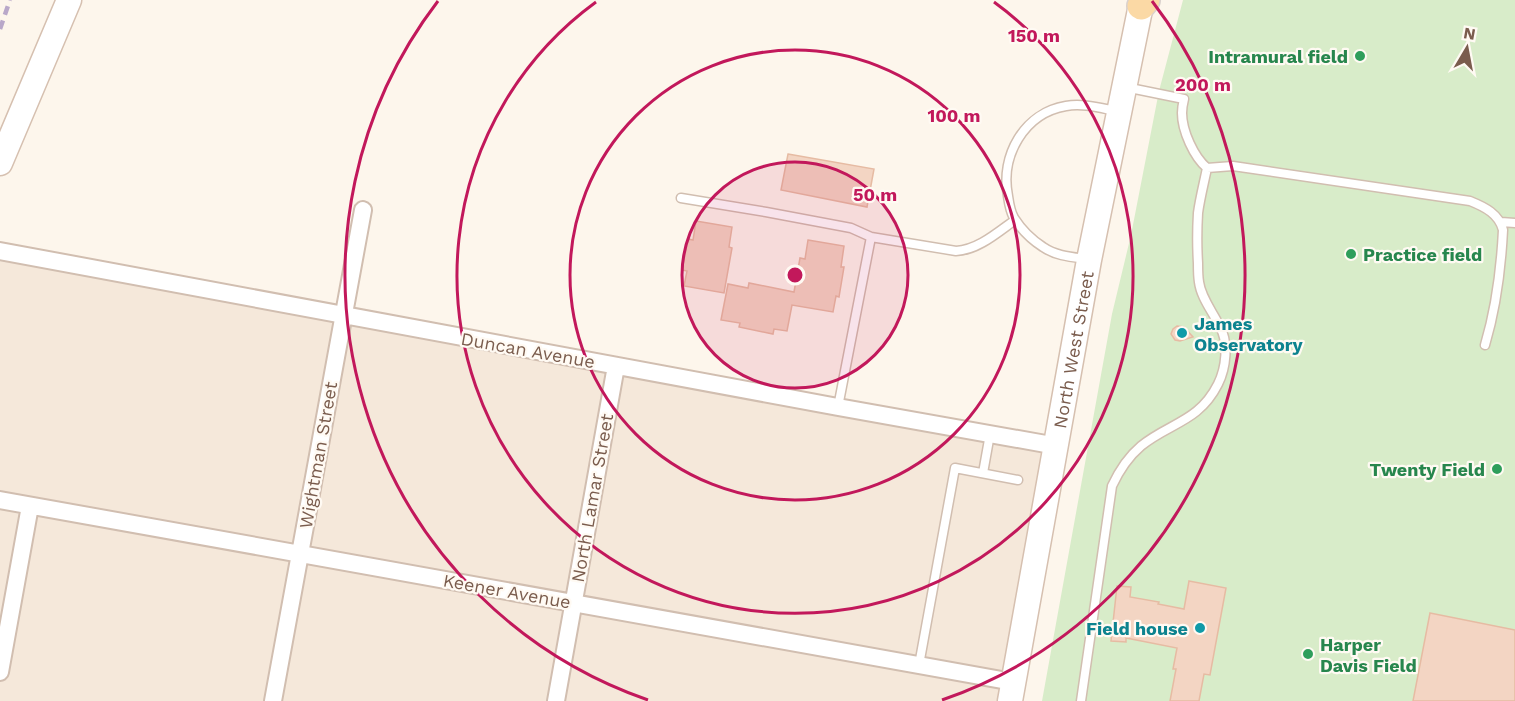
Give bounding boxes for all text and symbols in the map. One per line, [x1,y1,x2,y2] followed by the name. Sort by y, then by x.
[1437,18,1497,78] north arrow
[1462,23,1477,44] text: N
[1008,25,1060,46] text: 150 m
[1208,46,1348,67] place label: Intramural field
[1353,49,1367,63] marker: Intramural field
[1175,74,1231,95] text: 200 m
[927,105,981,126] text: 100 m
[853,184,897,205] text: 50 m
[1363,244,1482,265] place label: Practice field
[1344,247,1358,261] marker: Practice field
[785,265,805,285] centre of rings
[1049,269,1097,430] street label: North West Street
[1194,313,1304,355] place label: James Observatory
[1175,326,1189,340] marker: James Observatory
[459,328,597,372] street label: Duncan Avenue
[295,379,341,530] street label: Wightman Street
[567,412,617,584] street label: North Lamar Street
[1370,459,1485,480] place label: Twenty Field
[1490,462,1504,476] marker: Twenty Field
[441,569,573,613] street label: Keener Avenue
[1086,618,1188,639] place label: Field house
[1193,621,1207,635] marker: Field house
[1320,634,1417,676] place label: Harper Davis Field
[1301,647,1315,661] marker: Harper Davis Field

